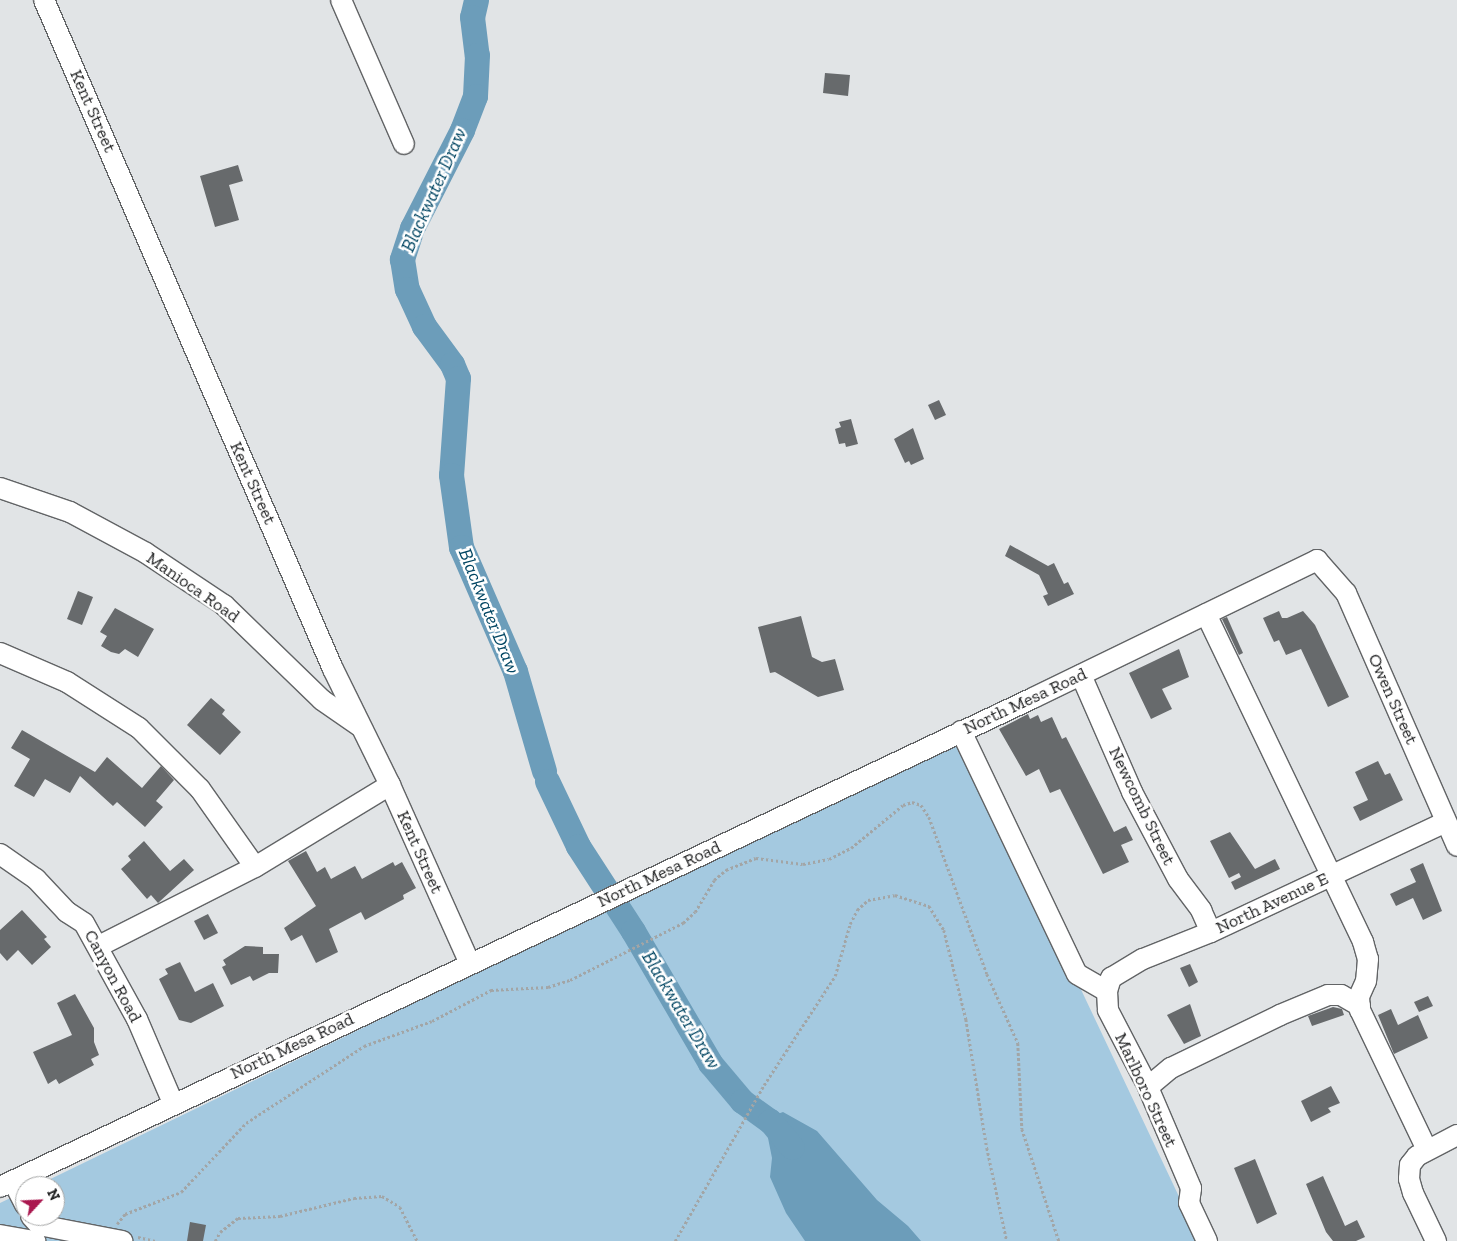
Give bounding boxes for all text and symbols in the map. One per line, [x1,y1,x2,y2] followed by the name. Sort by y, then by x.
[65,66,121,156] street label: Kent Street
[396,124,472,256] water label: Blackwater Draw
[225,438,281,528] street label: Kent Street
[453,545,525,677] water label: Blackwater Draw
[142,547,244,627] street label: Manioca Road
[1363,650,1423,748] street label: Owen Street
[960,663,1090,739] street label: North Mesa Road
[1104,743,1180,869] street label: Newcomb Street
[392,807,448,897] street label: Kent Street
[594,836,724,912] street label: North Mesa Road
[1212,867,1332,939] street label: North Avenue E
[80,926,146,1026] street label: Canyon Road
[637,947,725,1073] water label: Blackwater Draw
[227,1008,357,1084] street label: North Mesa Road
[1110,1029,1182,1151] street label: Marlboro Street
[15,1176,65,1226] north arrow
[43,1186,63,1203] text: N

